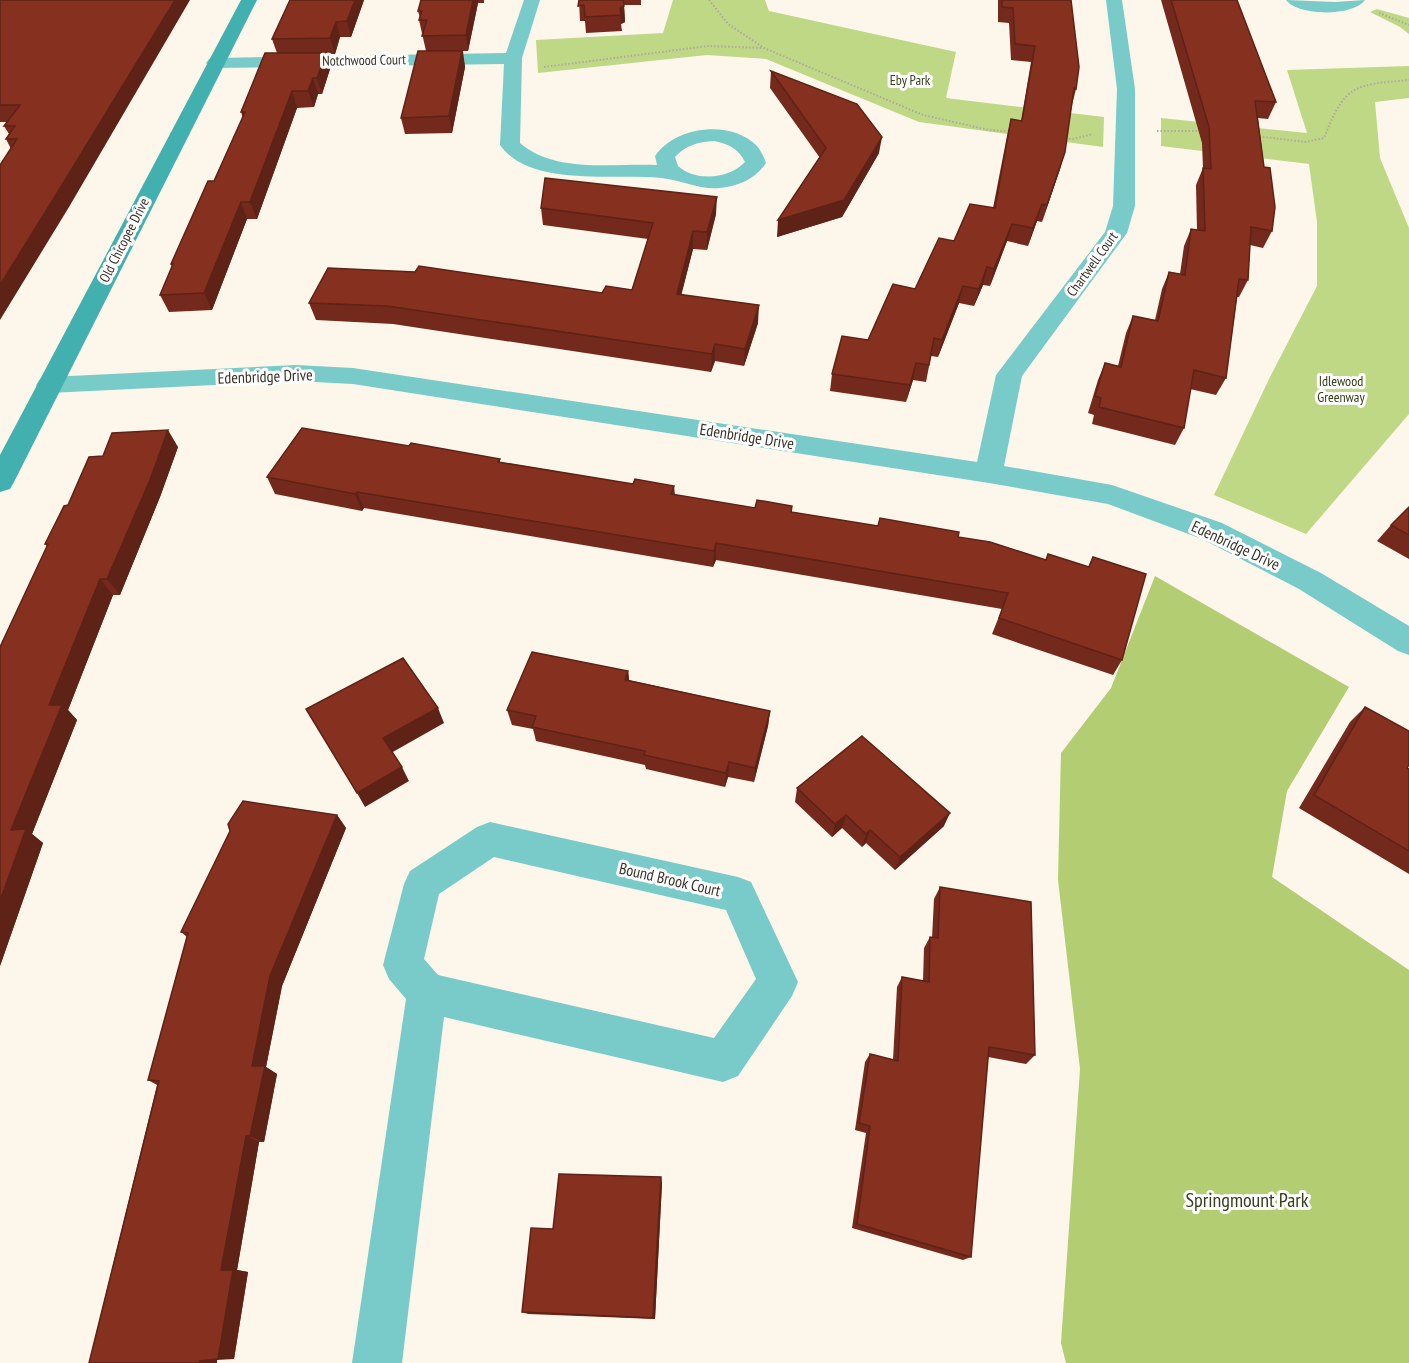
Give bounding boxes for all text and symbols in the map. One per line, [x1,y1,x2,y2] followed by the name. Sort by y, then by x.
[322,50,406,70] street label: Notchwood Court
[890,71,931,89] park label: Eby Park
[95,195,153,285] street label: Old Chicopee Drive
[1062,228,1122,300] street label: Chartwell Court
[217,364,313,388] street label: Edenbridge Drive
[1317,372,1365,406] park label: Idlewood Greenway
[698,419,796,453] street label: Edenbridge Drive
[1189,516,1283,574] street label: Edenbridge Drive
[617,858,723,901] street label: Bound Brook Court
[1185,1187,1309,1213] park label: Springmount Park

